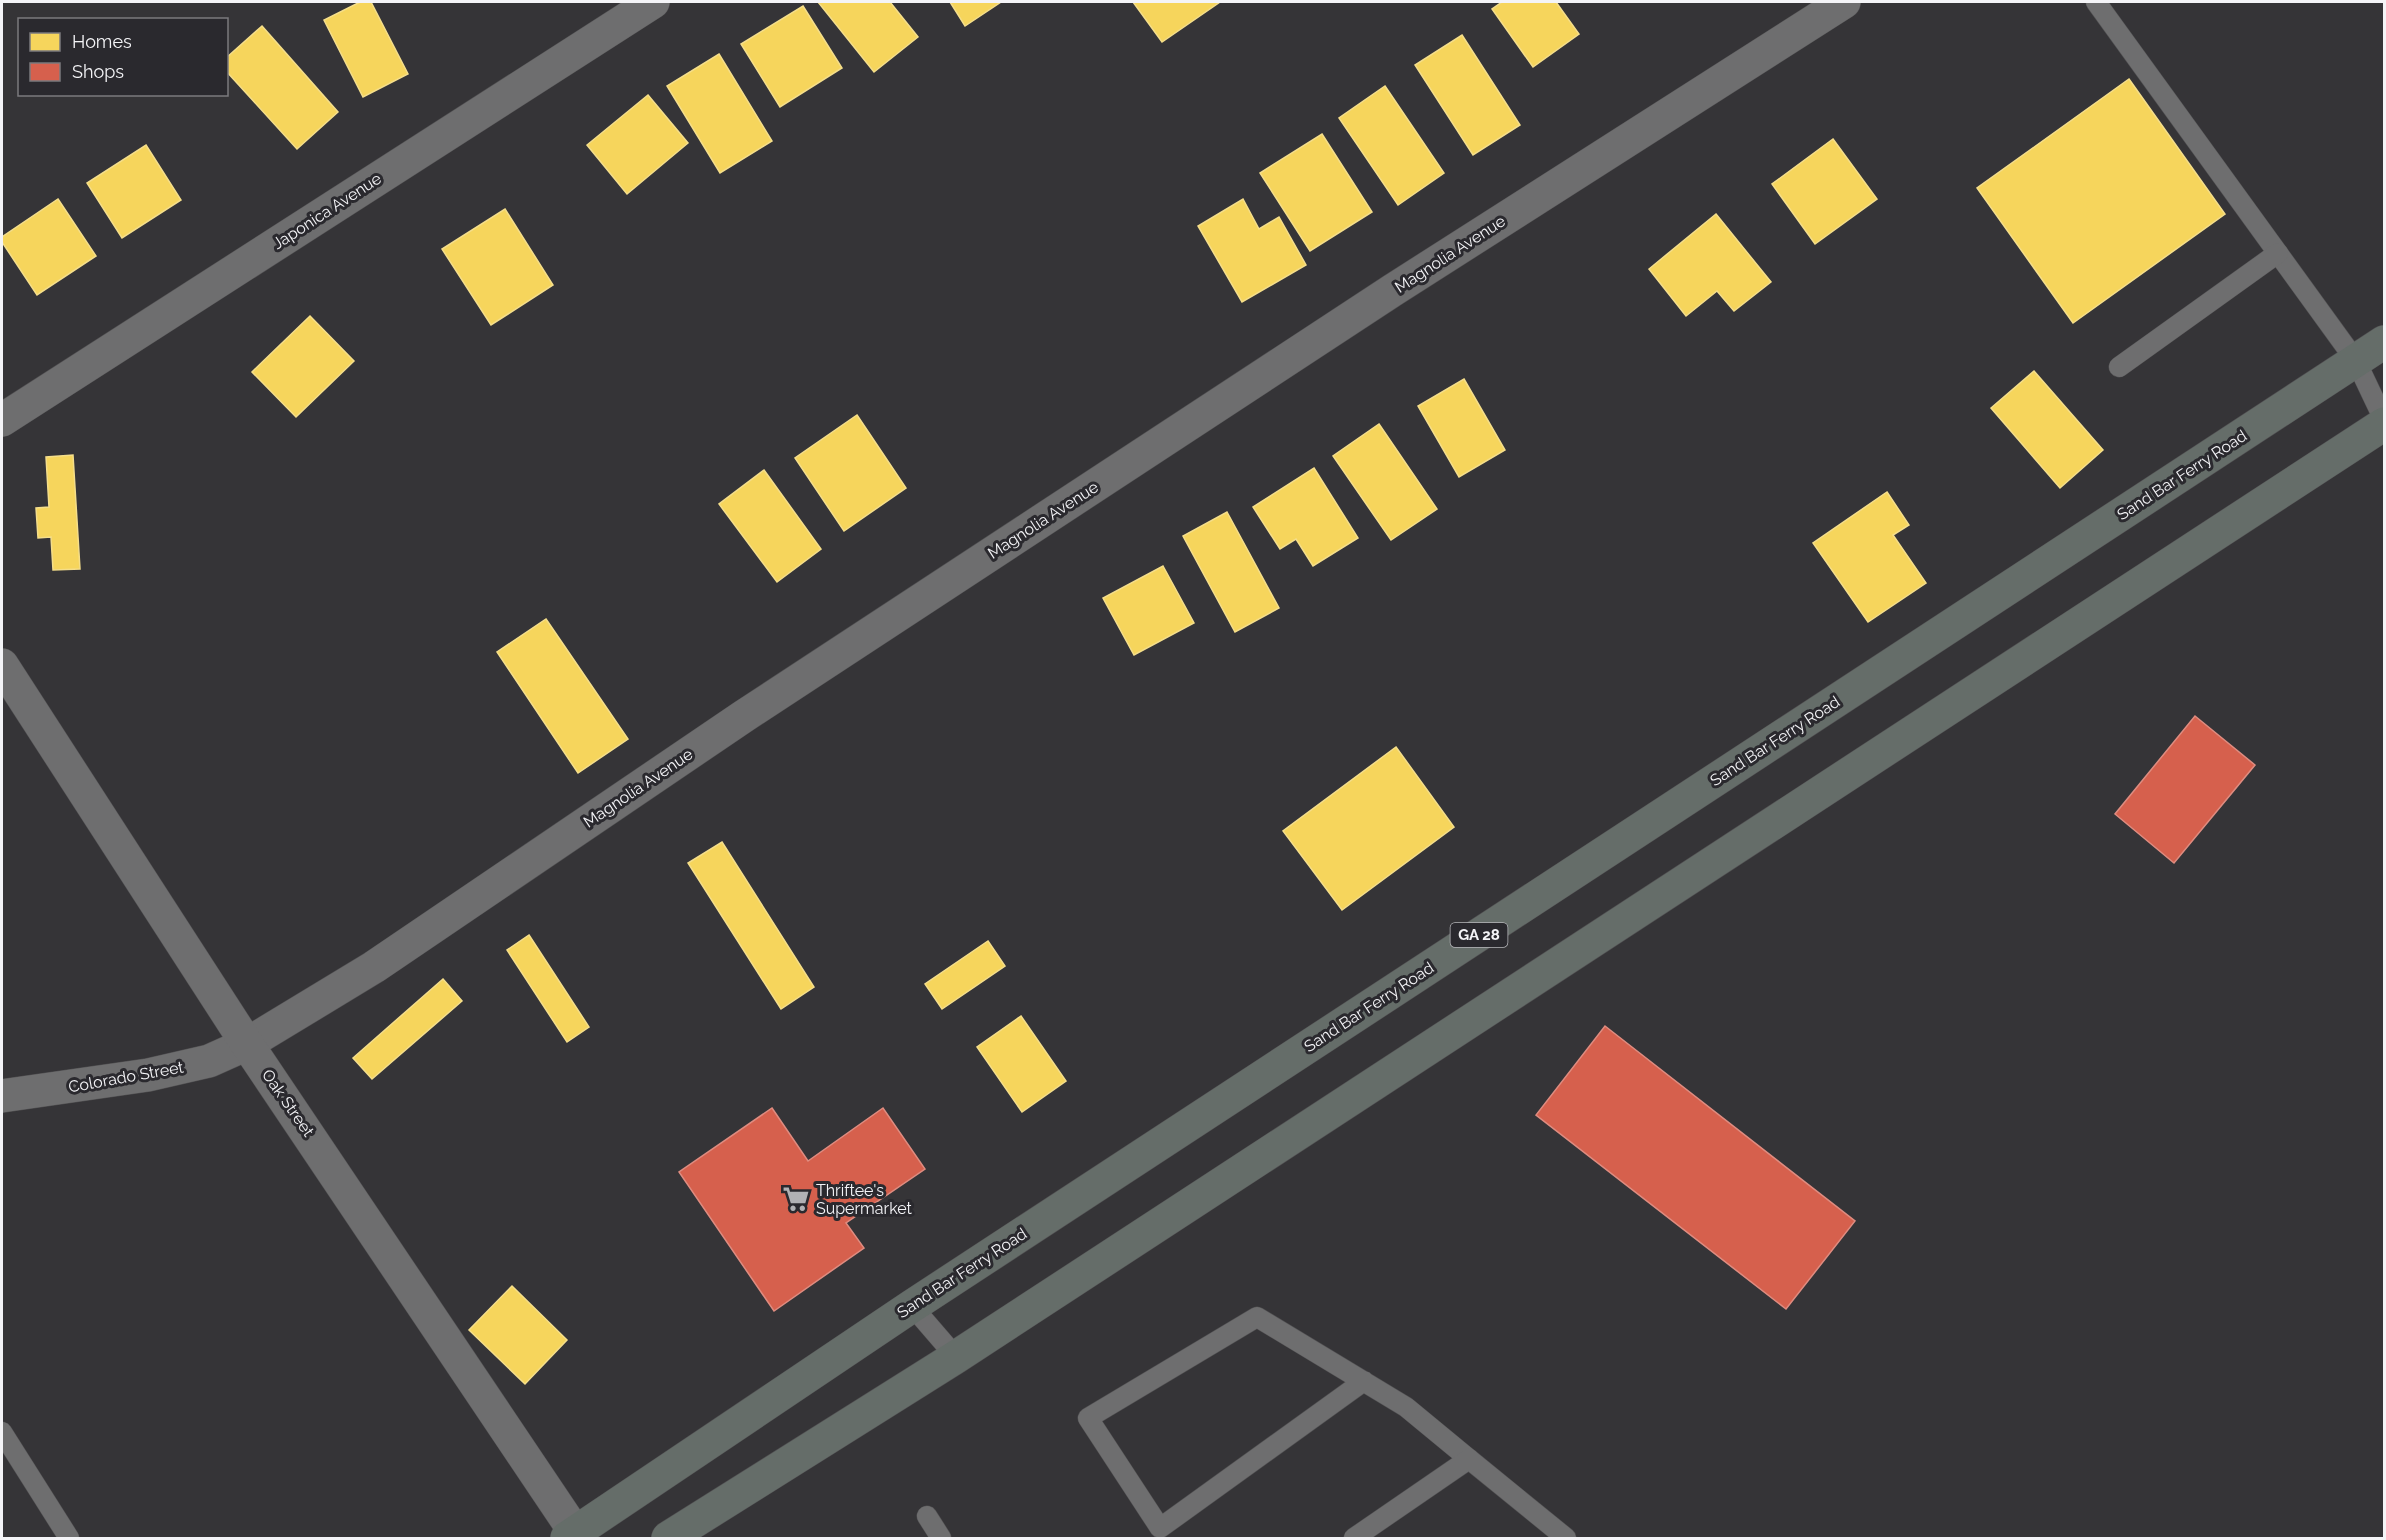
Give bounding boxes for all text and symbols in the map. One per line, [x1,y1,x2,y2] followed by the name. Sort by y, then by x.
[18,18,228,96] legend
[72,31,132,52] text: Homes
[72,61,124,82] text: Shops
[269,169,385,253] street label: Japonica Avenue
[1391,211,1509,297] street label: Magnolia Avenue
[2114,426,2250,524] street label: Sand Bar Ferry Road
[984,477,1102,563] street label: Magnolia Avenue
[1707,692,1843,790] street label: Sand Bar Ferry Road
[580,744,696,832] street label: Magnolia Avenue
[1450,923,1508,947] road number: GA 28
[1301,958,1437,1056] street label: Sand Bar Ferry Road
[67,1057,186,1096] street label: Colorado Street
[258,1066,318,1141] street label: Oak Street
[816,1181,913,1218] place label: Thriftee's Supermarket
[781,1184,811,1214] supermarket icon: Thriftee's Supermarket
[894,1224,1030,1322] street label: Sand Bar Ferry Road

